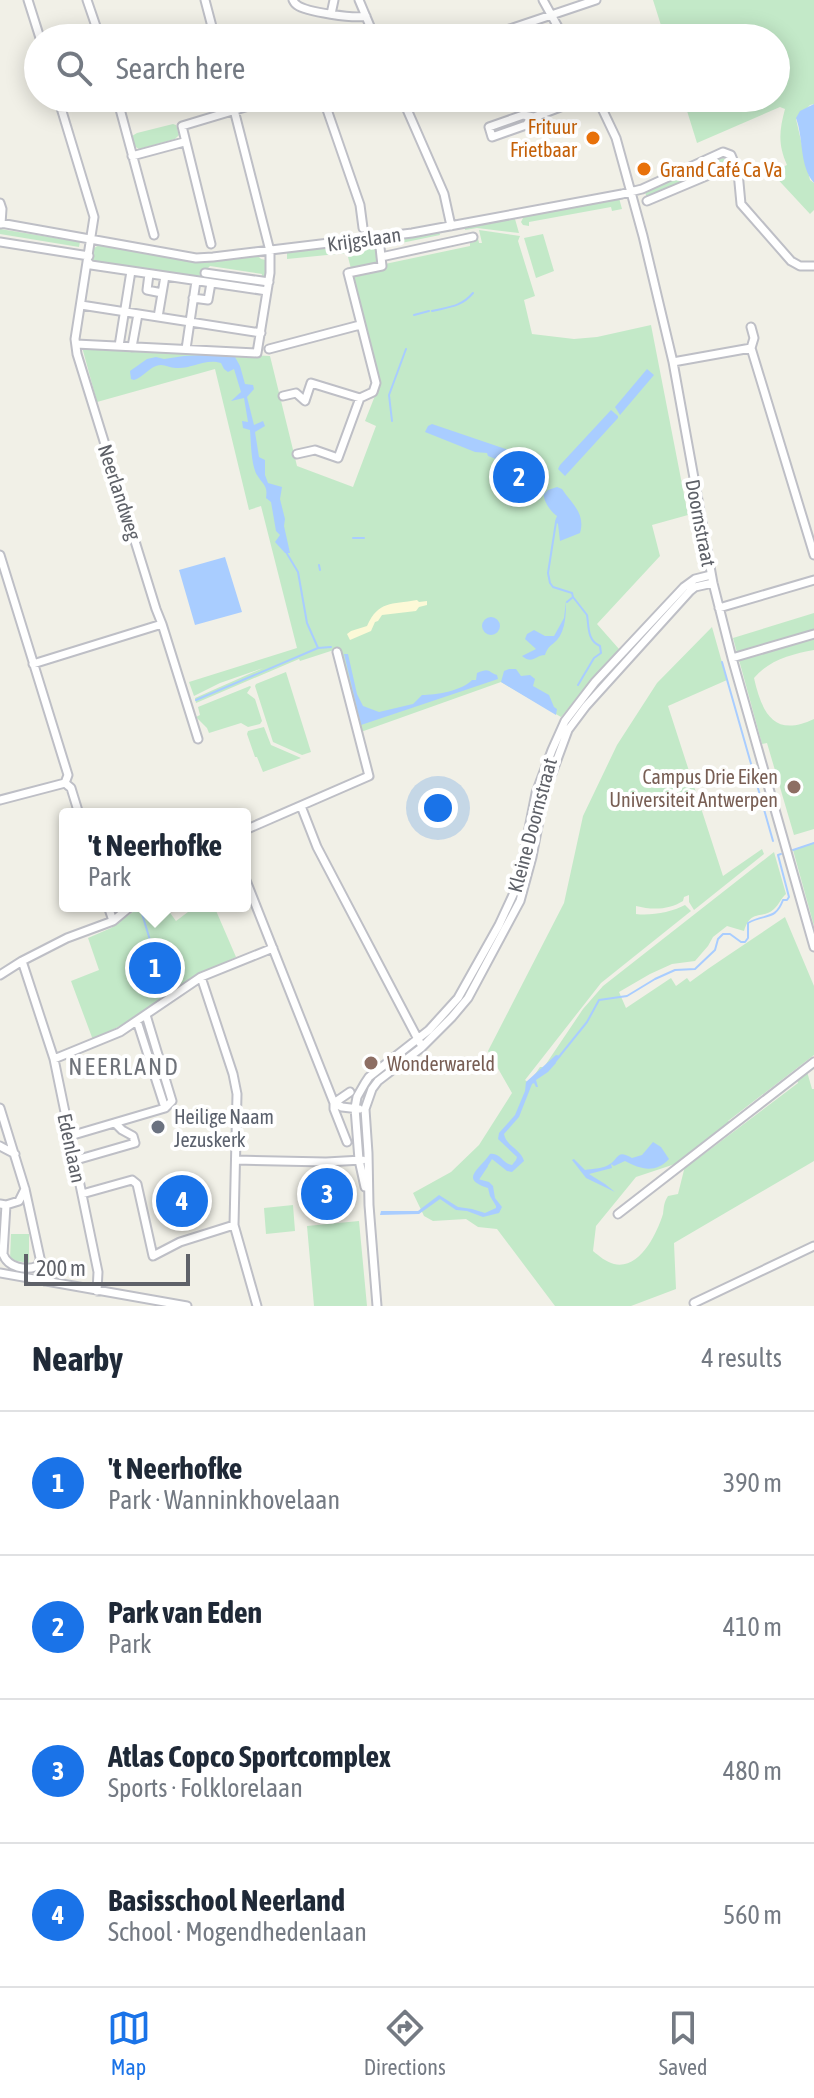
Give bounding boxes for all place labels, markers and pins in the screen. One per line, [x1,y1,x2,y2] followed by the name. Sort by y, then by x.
[510,115,578,161] place label: Frituur Frietbaar
[584,129,602,147] marker: Frituur Frietbaar
[660,158,783,181] place label: Grand Café Ca Va
[635,160,653,178] marker: Grand Café Ca Va
[493,447,545,507] pin: 2
[609,765,778,811] place label: Campus Drie Eiken Universiteit Antwerpen
[785,778,803,796] marker: Campus Drie Eiken Universiteit Antwerpen
[129,938,181,998] pin: 1
[387,1052,495,1075] place label: Wonderwareld
[362,1054,380,1072] marker: Wonderwareld
[174,1105,274,1151] place label: Heilige Naam Jezuskerk
[149,1118,167,1136] marker: Heilige Naam Jezuskerk
[301,1164,353,1224] pin: 3
[156,1171,208,1231] pin: 4

